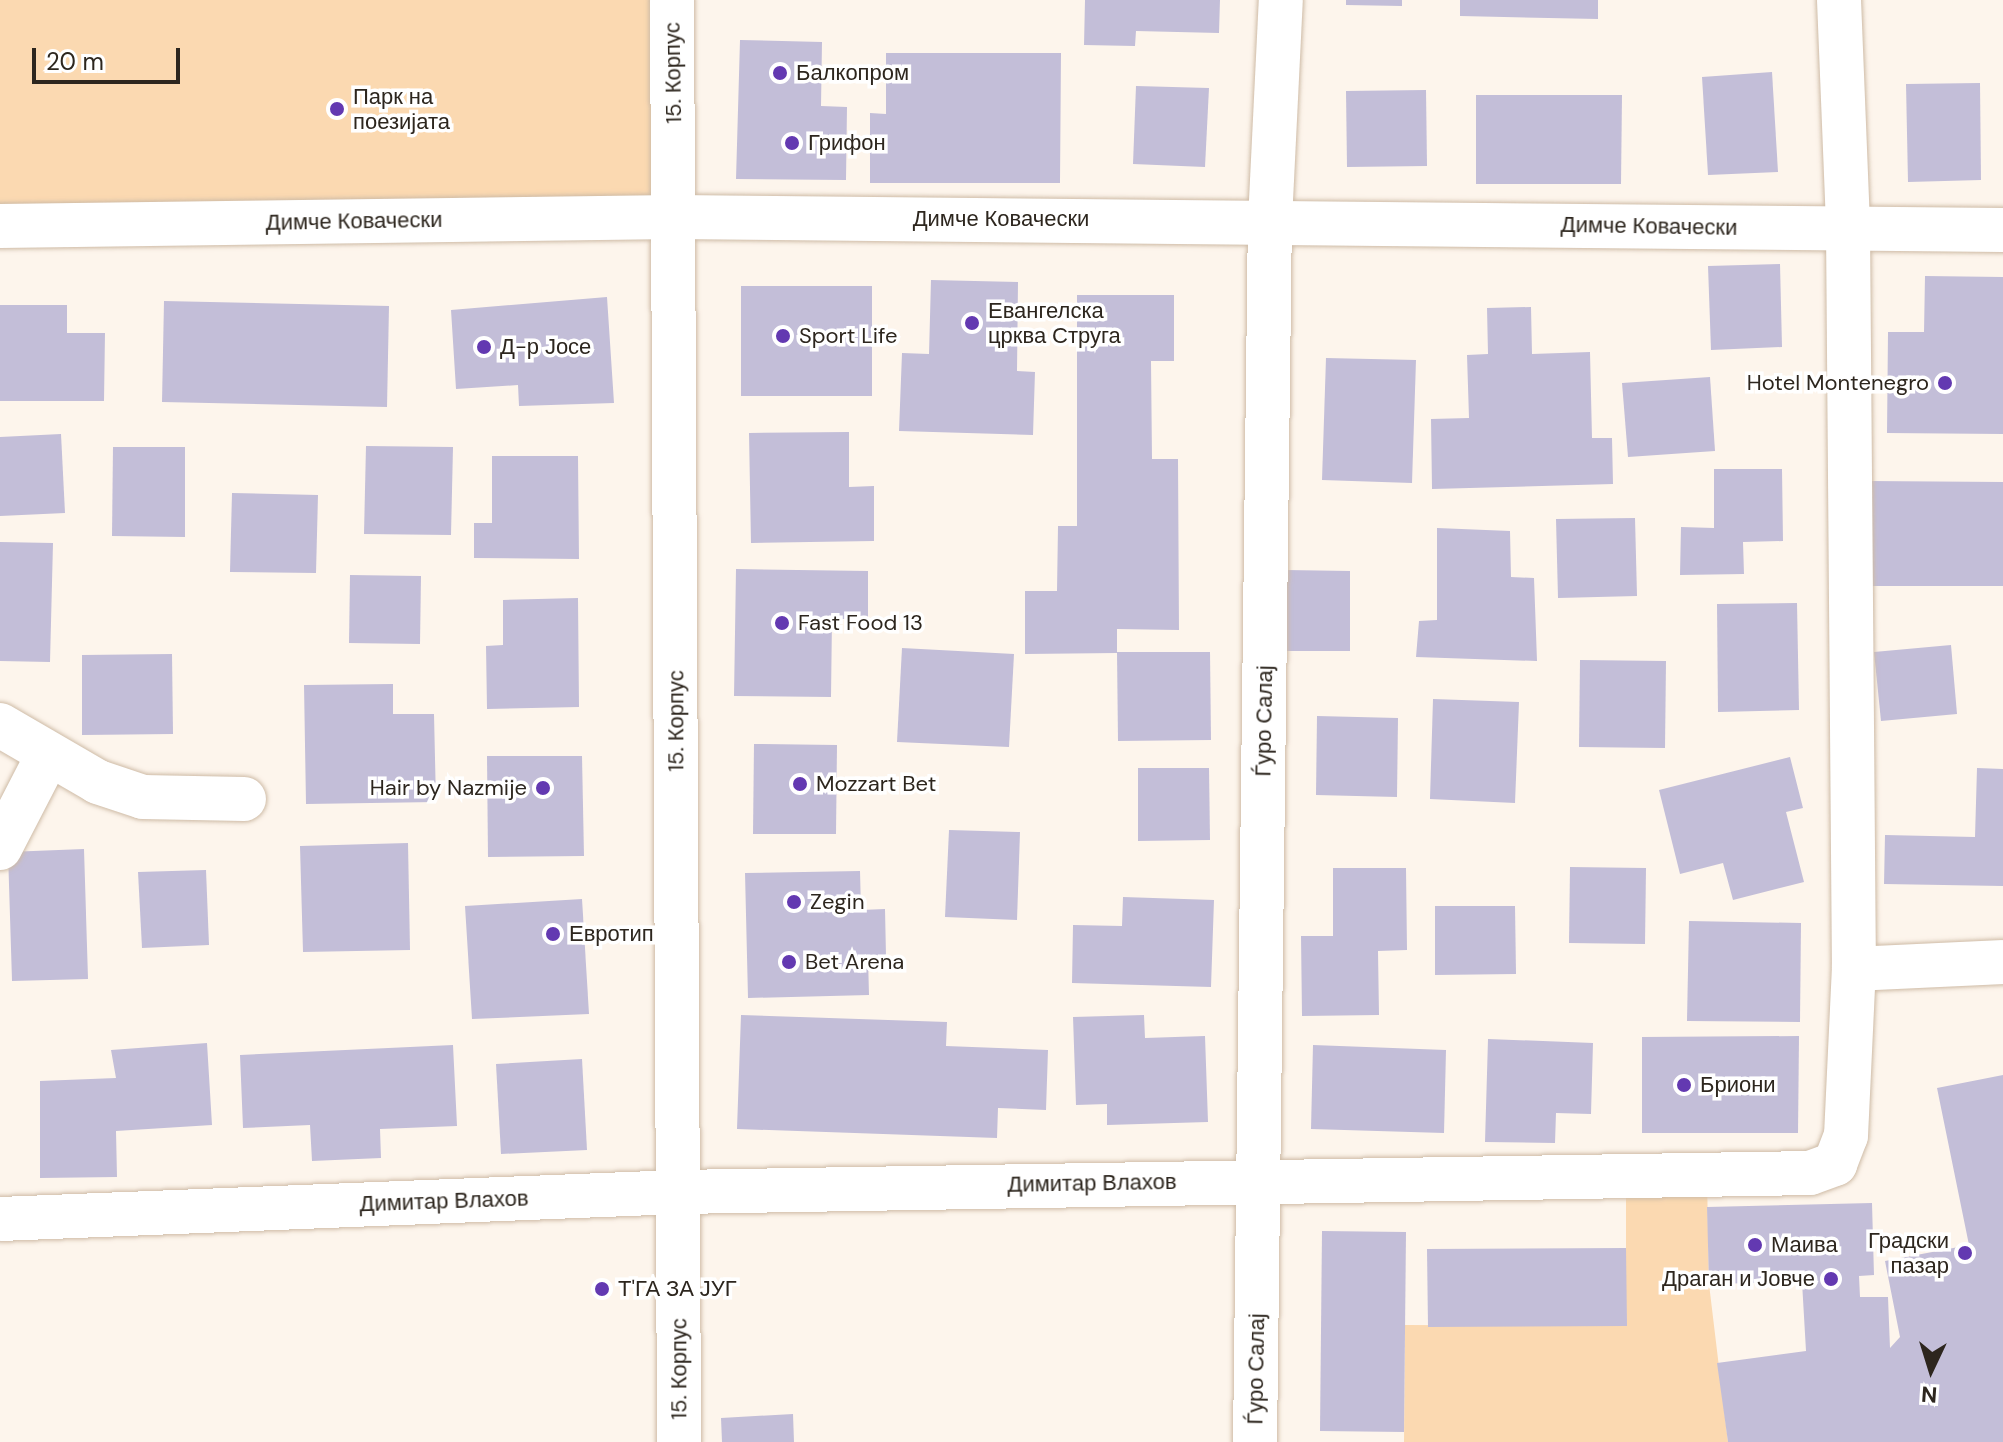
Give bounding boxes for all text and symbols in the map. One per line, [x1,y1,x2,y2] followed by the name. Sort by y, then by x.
[659,22,687,124] street label: 15. Корпус
[36,32,184,82] scale bar
[46,46,104,77] text: 20 m
[796,60,909,86] place label: Балкопром
[771,64,789,82] marker: Балкопром
[353,83,450,134] place label: Парк на поезијата
[328,100,346,118] marker: Парк на поезијата
[808,130,886,156] place label: Грифон
[783,134,801,152] marker: Грифон
[265,206,443,236] street label: Димче Ковачески
[913,206,1089,232] street label: Димче Ковачески
[1560,211,1738,241] street label: Димче Ковачески
[988,297,1121,348] place label: Евангелска црква Струга
[963,314,981,332] marker: Евангелска црква Струга
[799,323,898,349] place label: Sport Life
[774,327,792,345] marker: Sport Life
[500,334,591,360] place label: Д-р Јосе
[475,338,493,356] marker: Д-р Јосе
[1747,370,1929,396] place label: Hotel Montenegro
[1936,374,1954,392] marker: Hotel Montenegro
[798,610,923,636] place label: Fast Food 13
[773,614,791,632] marker: Fast Food 13
[1250,665,1278,777] street label: Ѓуро Салај
[663,670,689,772] street label: 15. Корпус
[816,771,936,797] place label: Mozzart Bet
[370,775,527,801] place label: Hair by Nazmije
[791,775,809,793] marker: Mozzart Bet
[534,779,552,797] marker: Hair by Nazmije
[810,889,865,915] place label: Zegin
[785,893,803,911] marker: Zegin
[569,921,654,947] place label: Евротип
[544,925,562,943] marker: Евротип
[805,949,904,975] place label: Bet Arena
[780,953,798,971] marker: Bet Arena
[1700,1072,1776,1098] place label: Бриони
[1675,1076,1693,1094] marker: Бриони
[1007,1168,1177,1198] street label: Димитар Влахов
[359,1185,529,1217] street label: Димитар Влахов
[1868,1227,1949,1278] place label: Градски пазар
[1771,1232,1838,1258] place label: Маива
[1746,1236,1764,1254] marker: Маива
[1956,1244,1974,1262] marker: Градски пазар
[1662,1266,1815,1292] place label: Драган и Јовче
[1822,1270,1840,1288] marker: Драган и Јовче
[618,1276,737,1302] place label: Т'ГА ЗА ЈУГ
[593,1280,611,1298] marker: Т'ГА ЗА ЈУГ
[1242,1313,1270,1425] street label: Ѓуро Салај
[666,1318,692,1420] street label: 15. Корпус
[1891,1330,1971,1410] north arrow
[1920,1379,1938,1409] text: N

